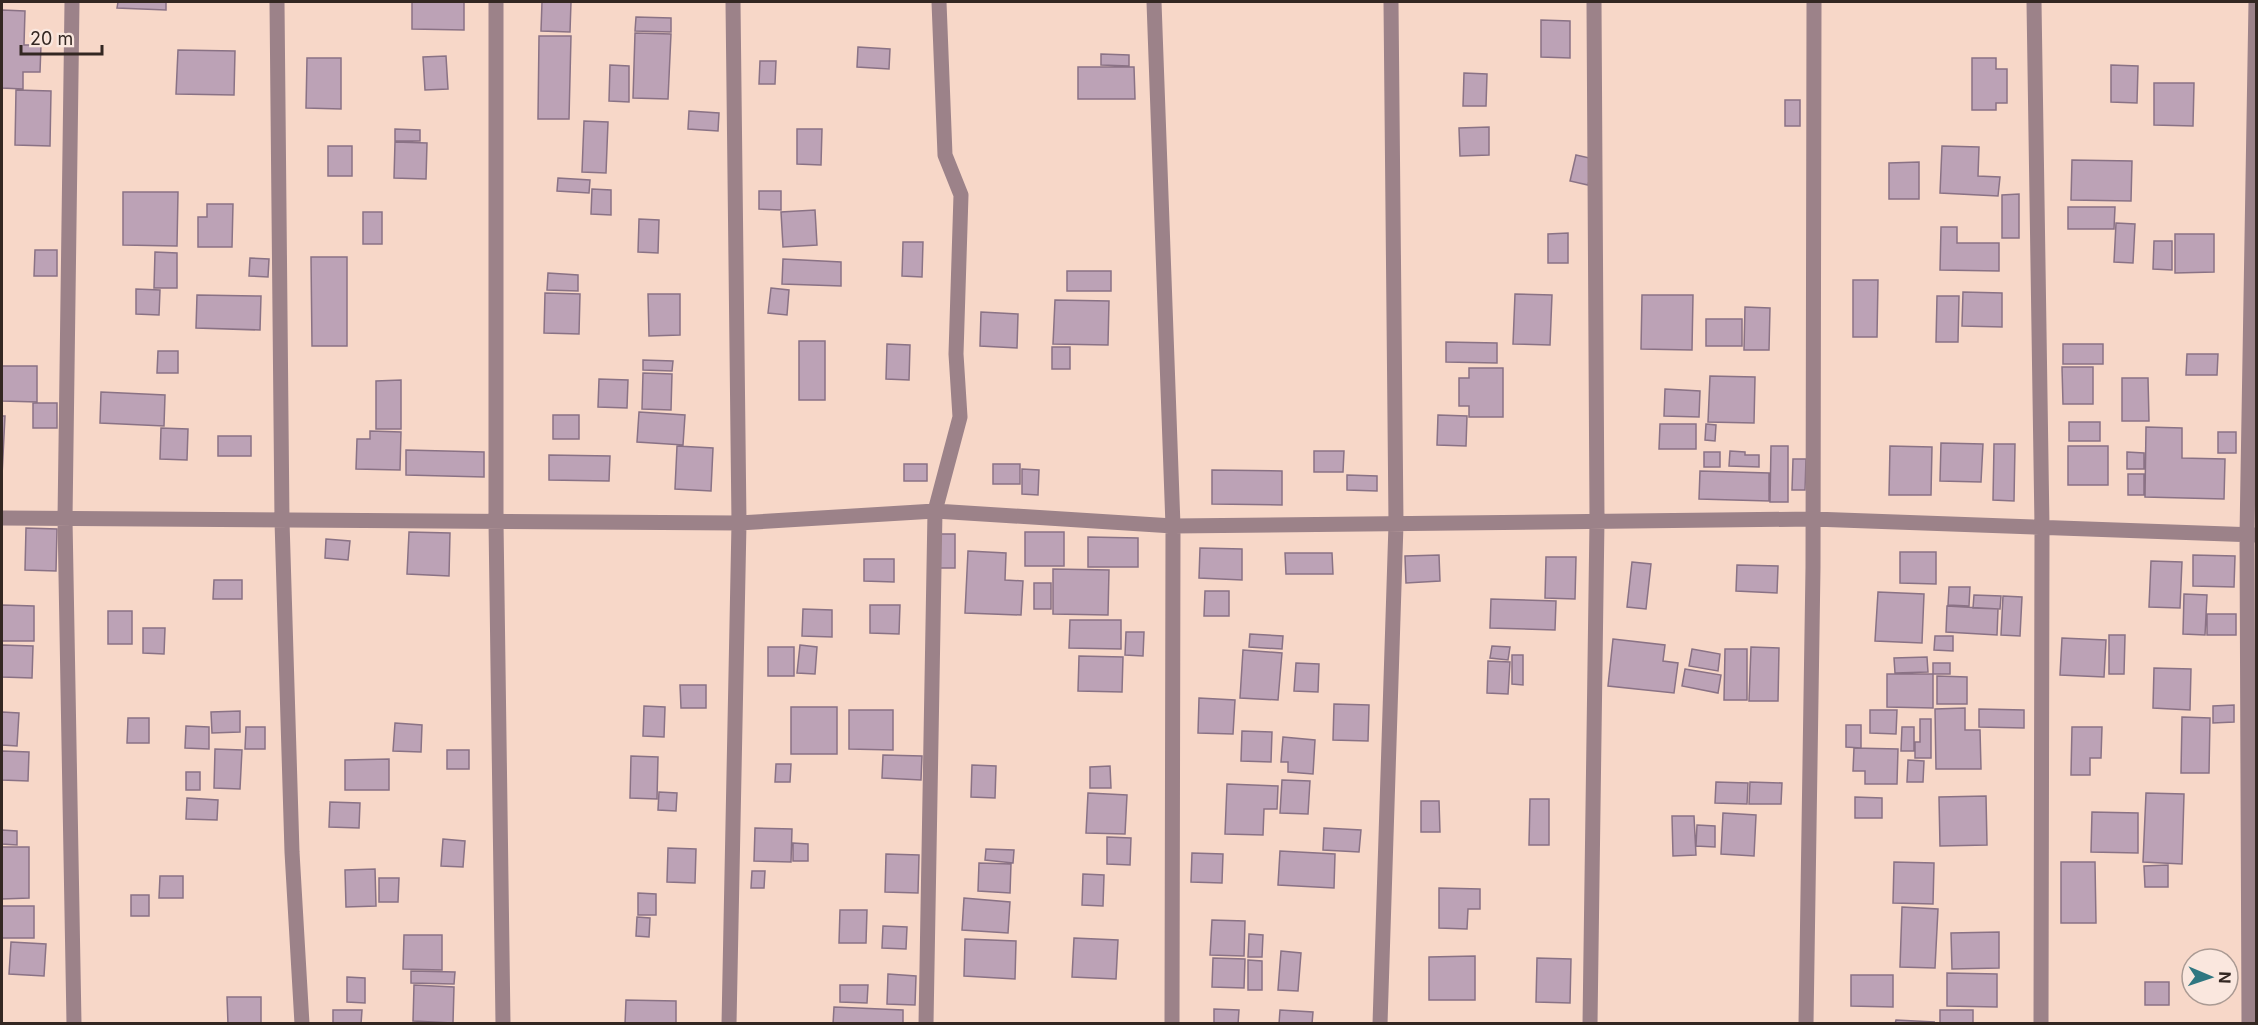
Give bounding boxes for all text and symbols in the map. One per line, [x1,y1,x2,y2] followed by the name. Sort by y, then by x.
[21,18,102,56] scale bar
[30,28,73,49] text: 20 m
[2180,947,2240,1007] north arrow
[2215,971,2235,984] text: N

